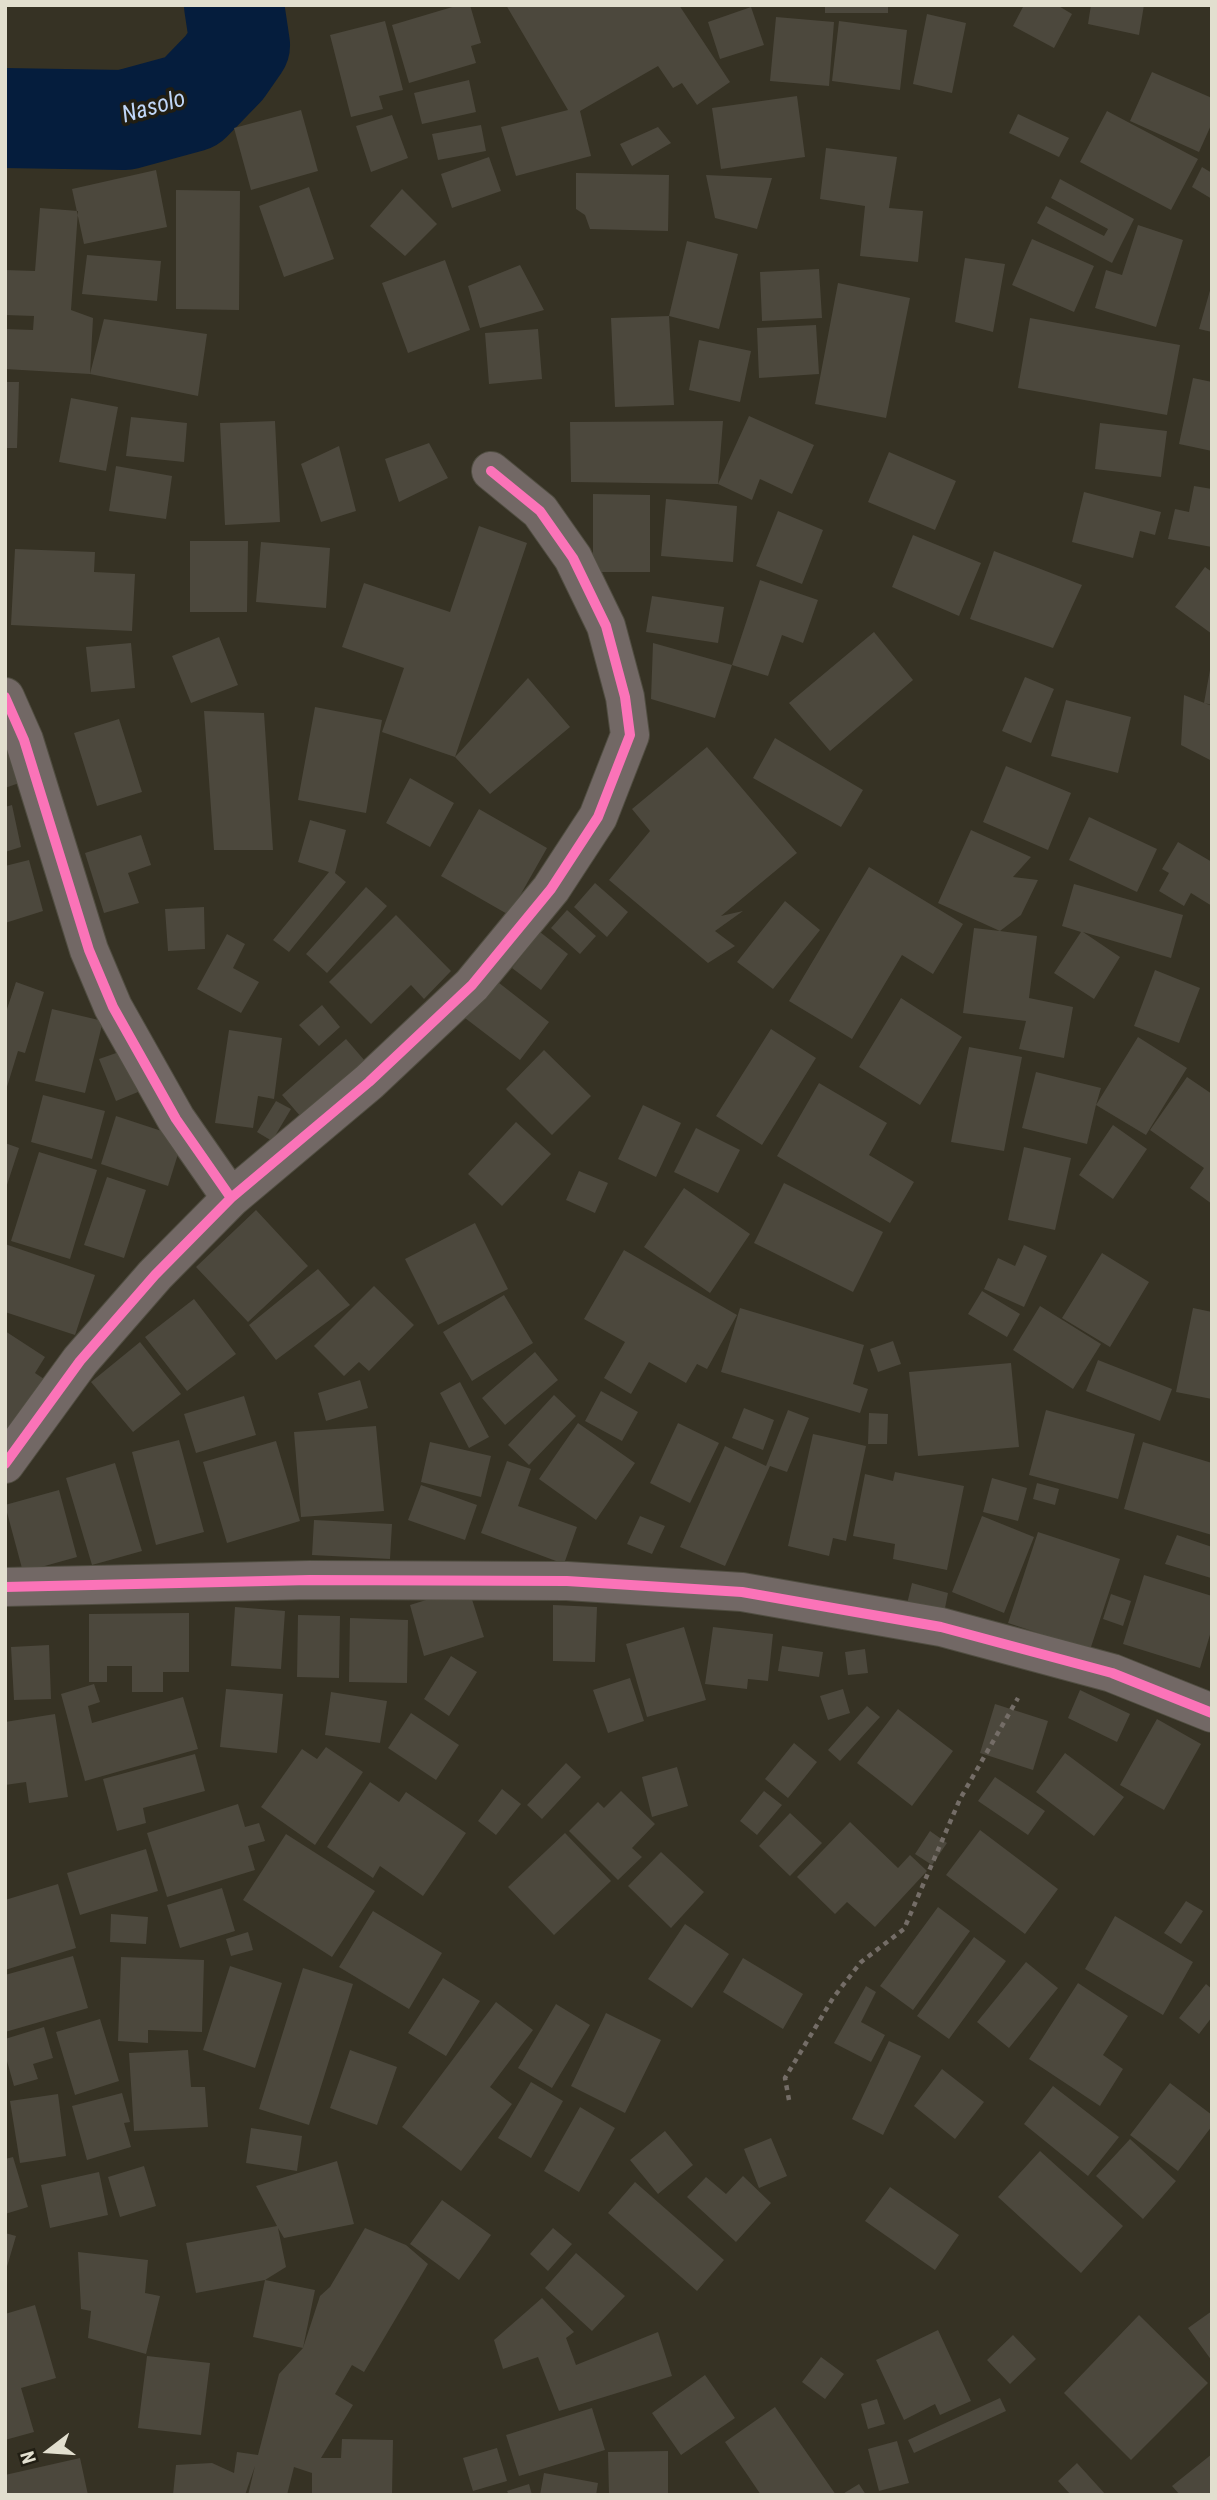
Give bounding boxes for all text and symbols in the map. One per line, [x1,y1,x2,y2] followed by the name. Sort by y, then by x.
[119,85,189,131] water label: Nasolo
[14,2416,84,2486] north arrow
[16,2448,41,2466] text: N

